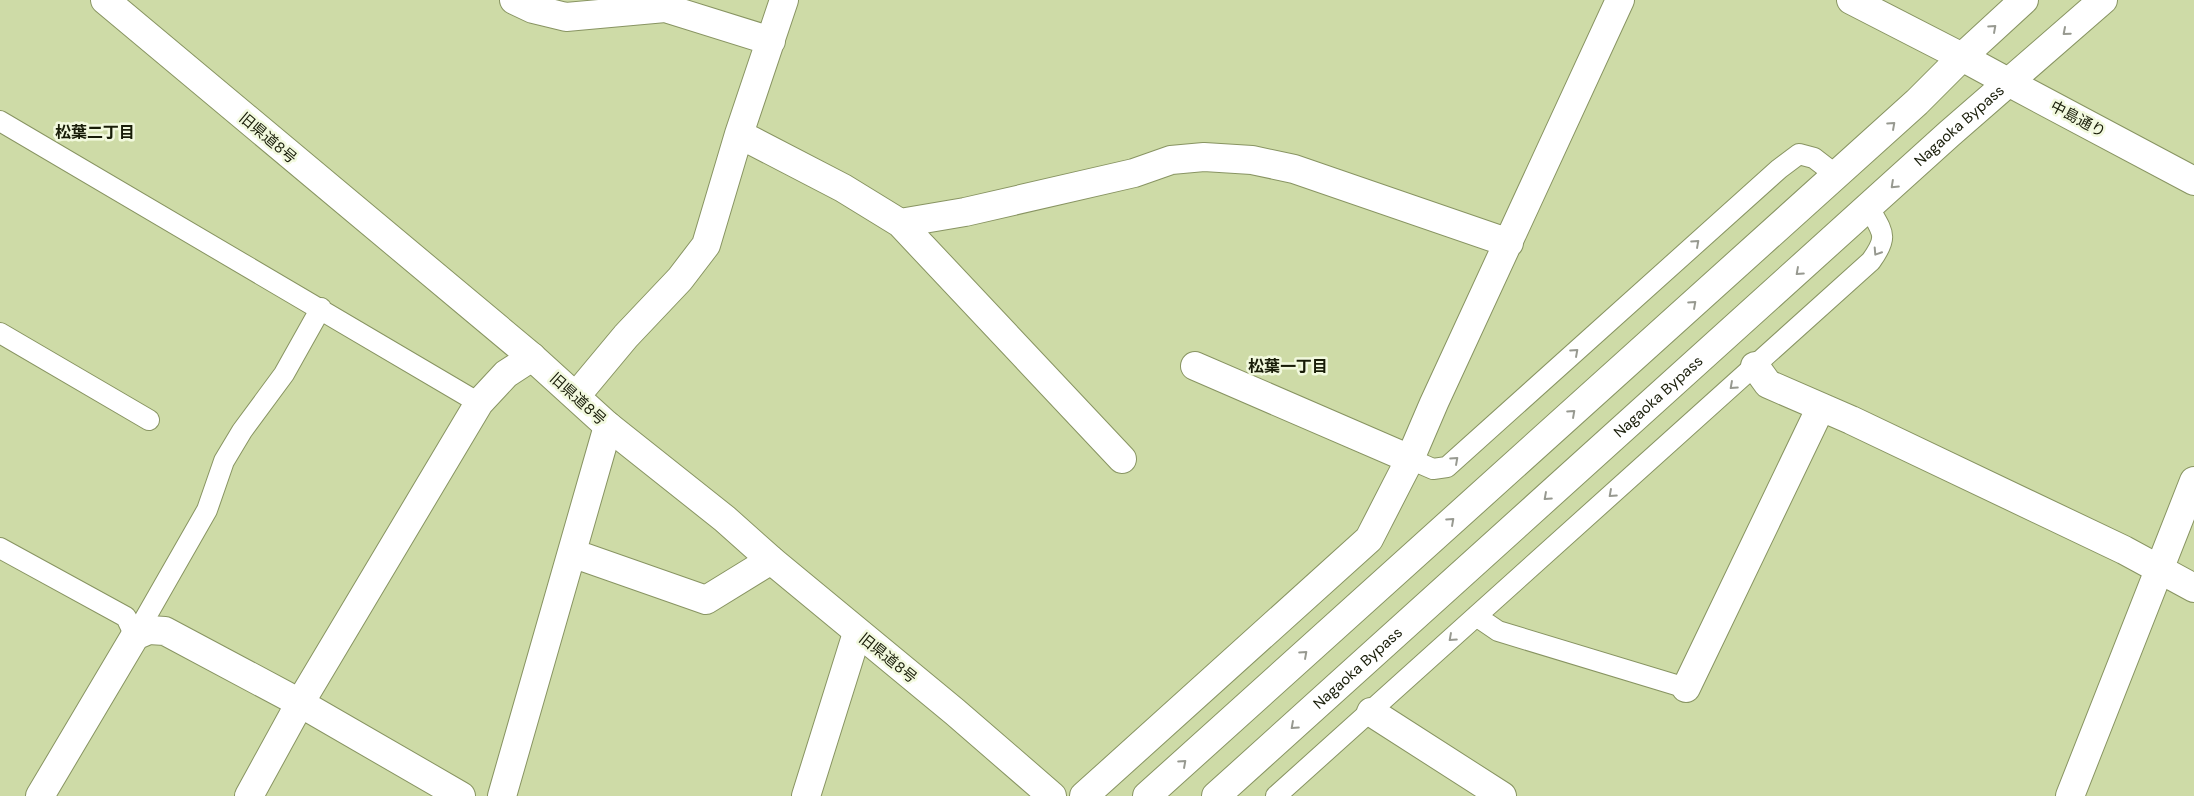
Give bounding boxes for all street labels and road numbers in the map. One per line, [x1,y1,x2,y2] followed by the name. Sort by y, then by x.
[1910,80,2008,171] street label: Nagaoka Bypass
[2047,96,2109,142] street label: 中島通り
[235,108,301,168] street label: 旧県道8号
[1609,351,1707,442] street label: Nagaoka Bypass
[546,368,610,430] street label: 旧県道8号
[1309,622,1407,714] street label: Nagaoka Bypass
[855,628,921,688] street label: 旧県道8号

